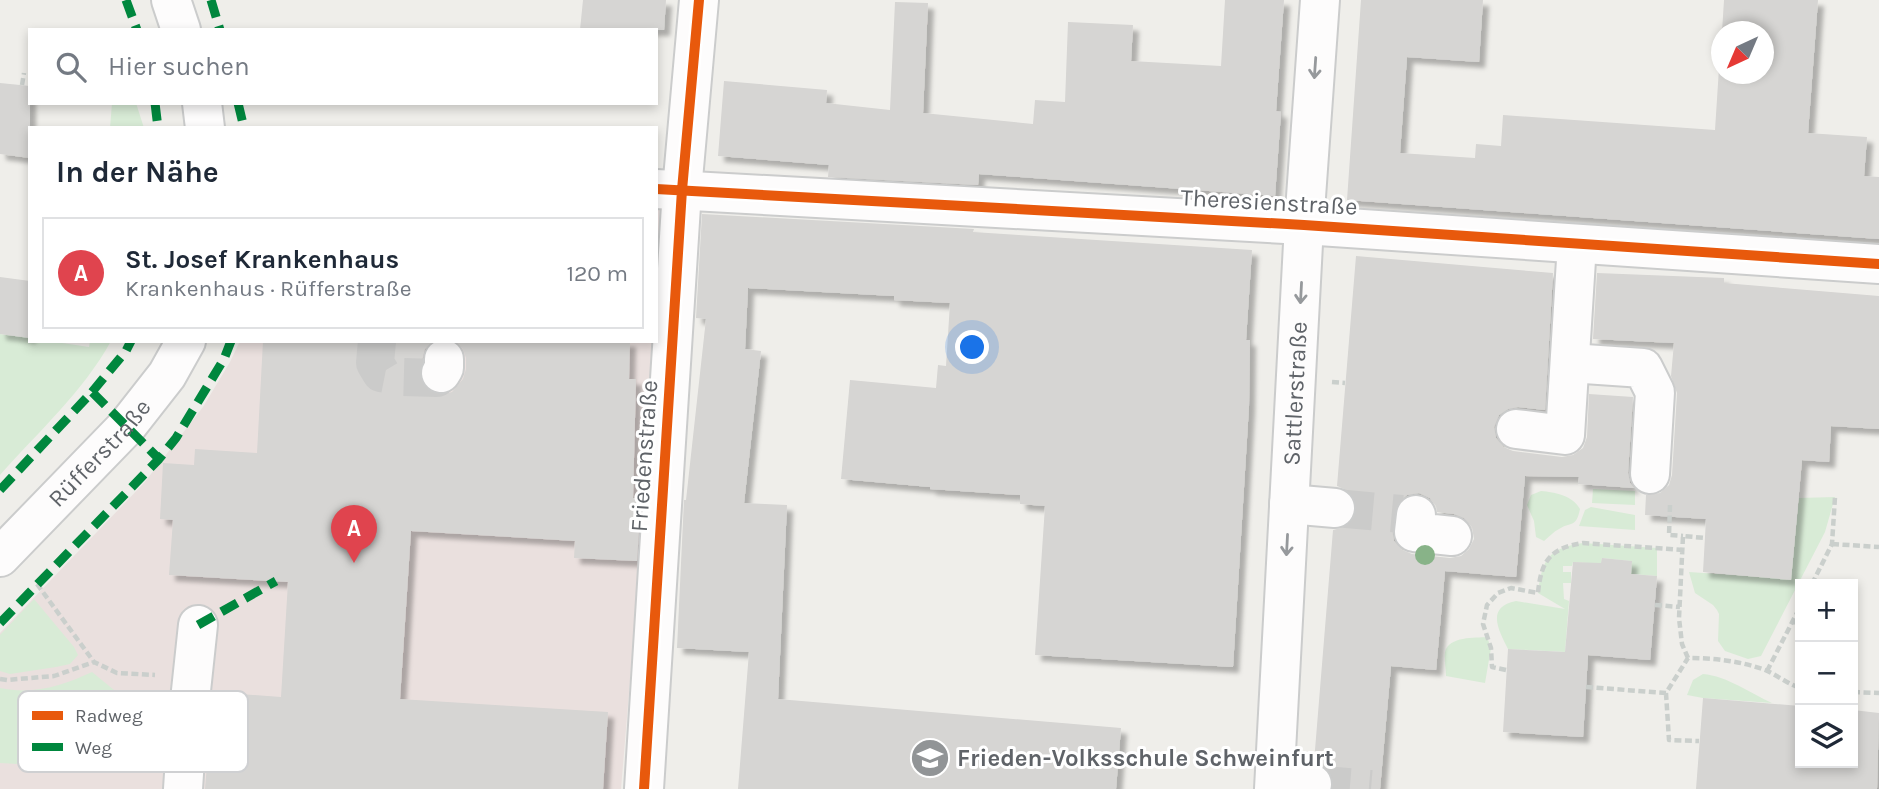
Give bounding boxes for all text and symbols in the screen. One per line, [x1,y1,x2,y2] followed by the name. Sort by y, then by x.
[1711,21,1774,84] north arrow
[28,28,658,105] search box
[52,48,90,86] icon: search
[108,51,250,82] text: Hier suchen
[1308,56,1321,79] one-way arrow
[56,154,219,190] text: In der Nähe
[1180,183,1358,221] street label: Theresienstraße
[125,244,399,275] text: St. Josef Krankenhaus
[74,260,88,287] text: A
[566,260,628,287] text: 120 m
[125,275,412,302] text: Krankenhaus · Rüfferstraße
[1294,281,1307,304] one-way arrow
[1277,321,1313,466] street label: Sattlerstraße
[955,330,989,364] your location
[625,379,663,533] street label: Friedenstraße
[42,394,157,513] street label: Rüfferstraße
[331,505,377,563] pin: A
[1280,533,1293,555] one-way arrow
[1795,579,1858,768] map controls
[1795,579,1858,642] button: +
[1795,642,1858,705] button: −
[18,691,248,772] legend
[75,705,143,727] text: Radweg
[1795,705,1858,768] button: layers
[75,737,112,759] text: Weg
[909,737,951,779] school or university icon: Frieden-Volksschule Schweinfurt
[957,744,1334,772] place label: Frieden-Volksschule Schweinfurt

